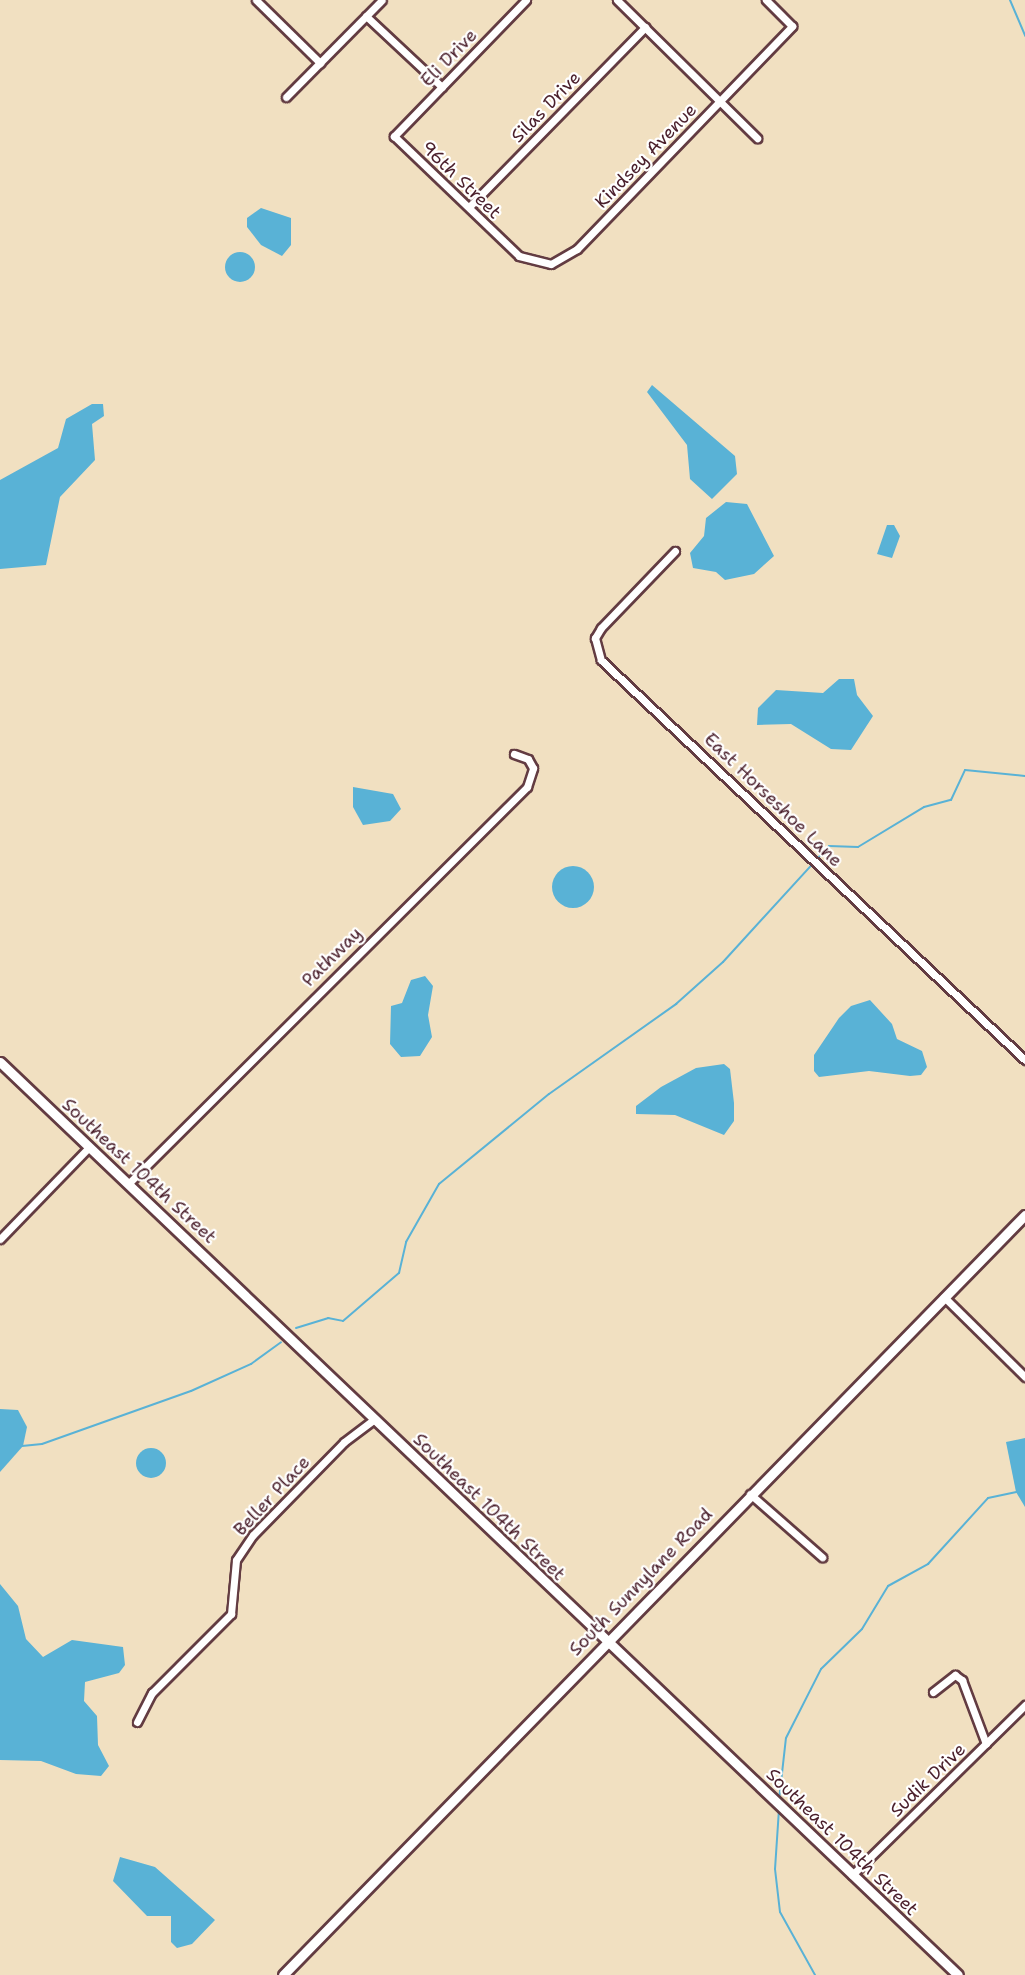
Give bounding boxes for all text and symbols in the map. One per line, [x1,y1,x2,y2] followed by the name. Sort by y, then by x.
[416,25,482,91] street label: Eli Drive
[507,67,585,147] street label: Silas Drive
[591,99,701,213] street label: Kindsey Avenue
[417,137,505,223] street label: 96th Street
[700,729,846,871] street label: East Horseshoe Lane
[298,923,366,991] street label: Pathway
[57,1094,221,1248] street label: Southeast 104th Street
[409,1429,569,1585] street label: Southeast 104th Street
[229,1452,315,1540] street label: Beller Place
[565,1504,717,1660] street label: South Sunnylane Road
[886,1739,970,1821] street label: Sudik Drive
[762,1764,922,1920] street label: Southeast 104th Street

